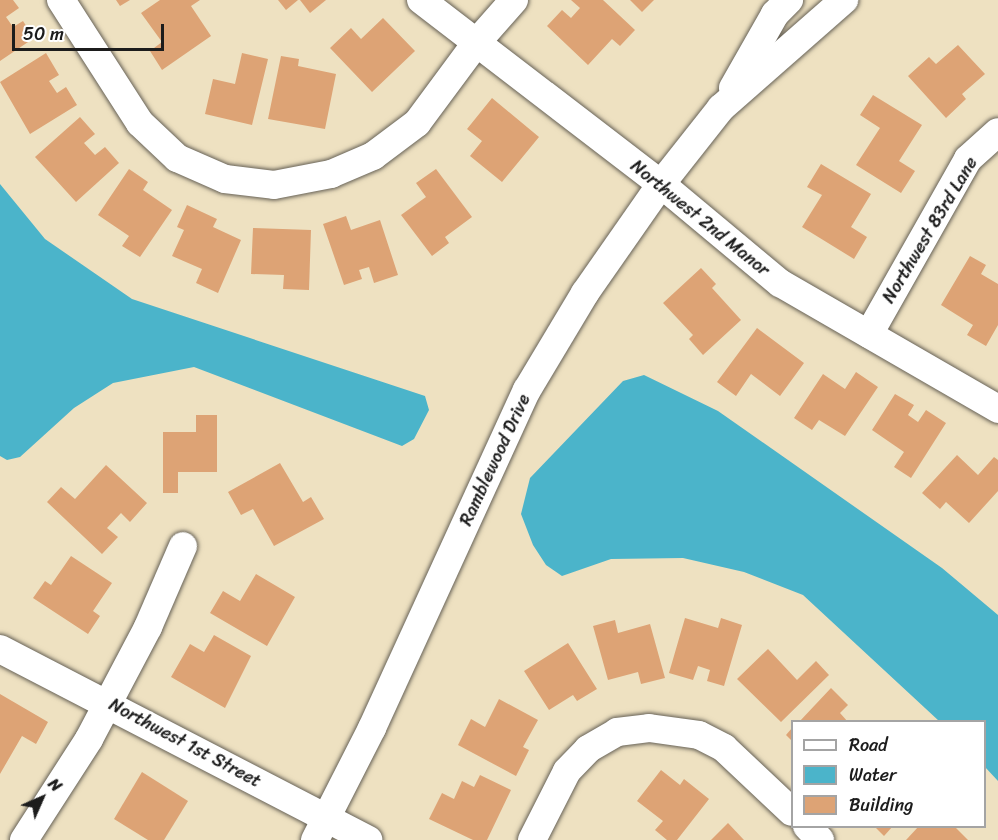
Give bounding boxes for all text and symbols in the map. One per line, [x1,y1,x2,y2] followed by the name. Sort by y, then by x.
[15,12,166,50] scale bar
[23,18,64,50] text: 50 m
[878,153,982,307] street label: Northwest 83rd Lane
[626,155,774,281] street label: Northwest 2nd Manor
[455,391,535,529] street label: Ramblewood Drive
[105,694,265,792] street label: Northwest 1st Street
[791,720,986,828] legend
[849,729,888,761] text: Road
[849,759,896,791] text: Water
[12,768,72,828] north arrow
[41,771,69,799] text: N
[849,789,913,821] text: Building

